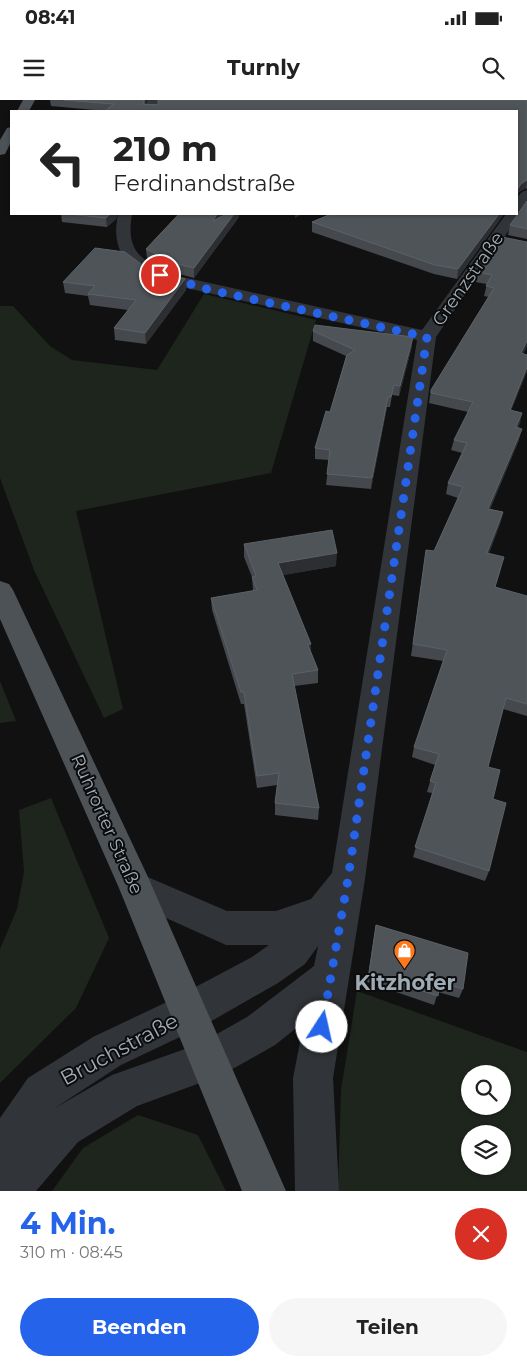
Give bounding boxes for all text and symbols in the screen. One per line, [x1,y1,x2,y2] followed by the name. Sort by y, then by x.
[25,6,75,29] text: 08:41
[20,54,48,82] icon: menu
[227,54,300,81] text: Turnly
[479,54,507,82] icon: search
[113,127,218,170] text: 210 m
[30,130,95,195] icon: left
[113,170,295,197] text: Ferdinandstraße
[428,228,508,330] street label: Grenzstraße
[139,254,181,296] pin
[146,261,174,289] icon: arrive
[66,750,148,898] street label: Ruhrorter Straße
[393,938,417,969] shop icon: Kitzhofer
[354,970,456,995] place label: Kitzhofer
[295,1000,347,1052] position arrow
[56,1008,182,1090] street label: Bruchstraße
[461,1065,511,1175] map controls
[461,1065,511,1115] button: search
[461,1125,511,1175] button: layers
[20,1205,115,1242] text: 4 Min.
[455,1208,507,1260] button: close
[20,1243,123,1262] text: 310 m · 08:45
[20,1298,259,1356] button: Beenden
[269,1298,507,1356] button: Teilen

